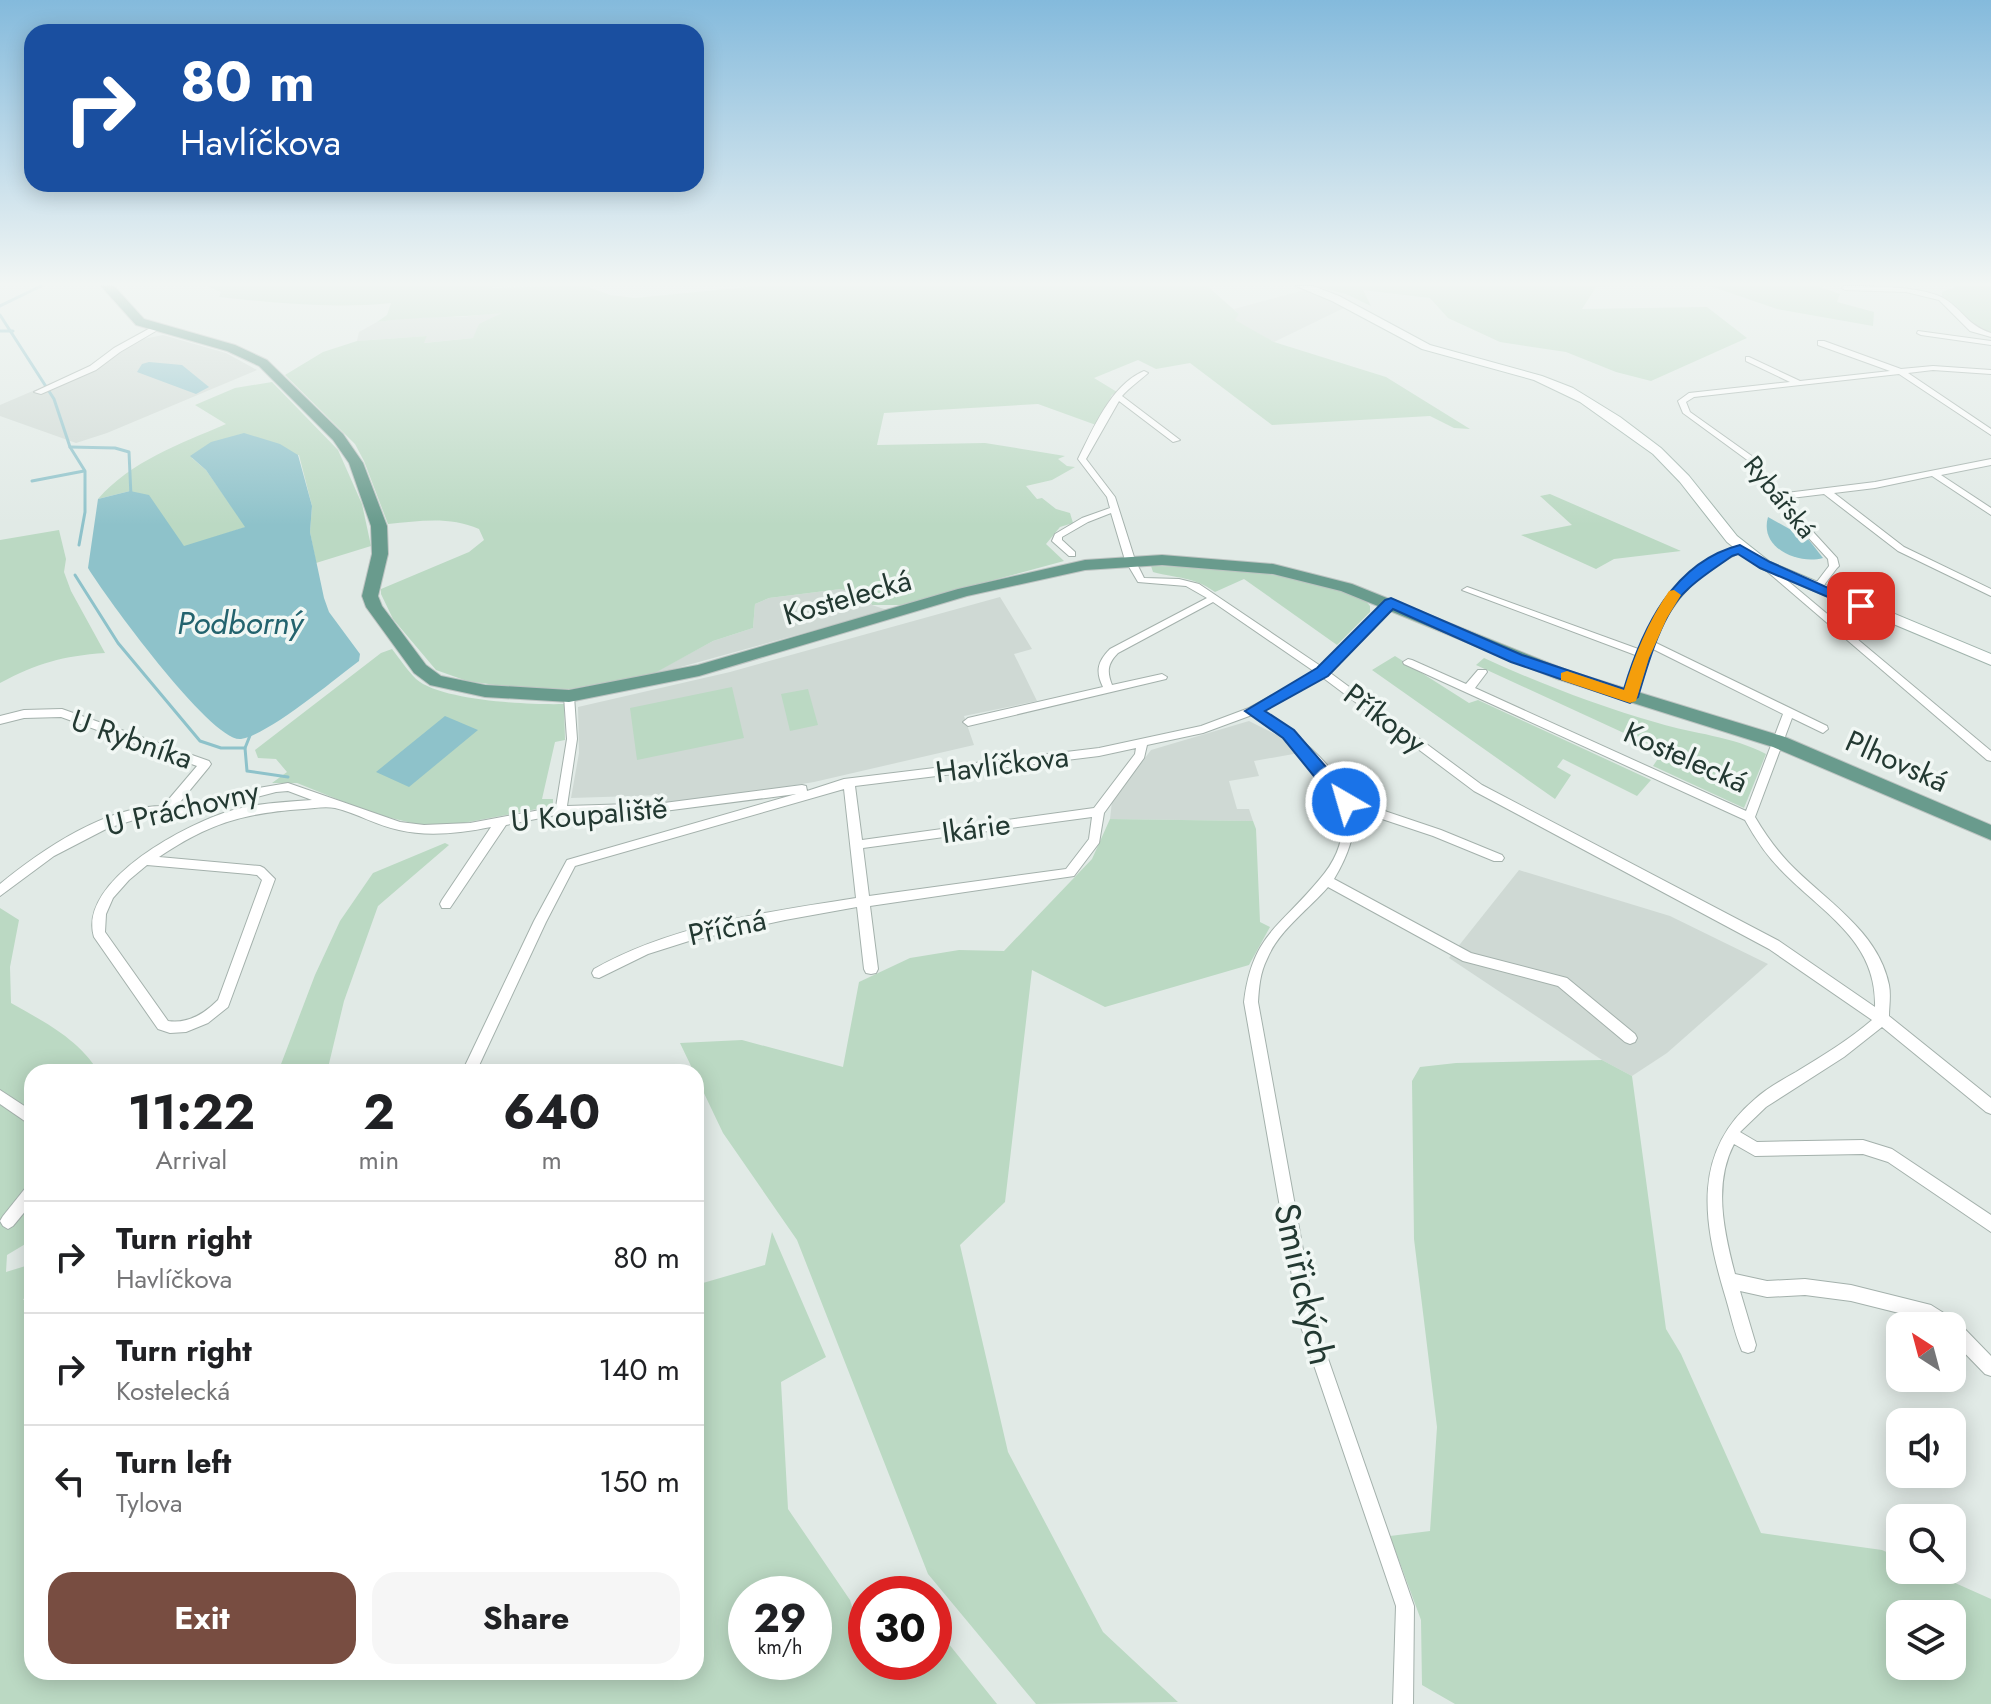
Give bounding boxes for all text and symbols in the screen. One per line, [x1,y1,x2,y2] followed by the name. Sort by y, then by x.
[180,41,315,122] text: 80 m
[48,56,152,160] icon: right
[180,116,341,168] text: Havlíčkova
[1735,447,1825,547] street label: Rybářská
[778,558,916,636] street label: Kostelecká
[1827,572,1895,640] pin
[1839,584,1883,628] icon: arrive
[177,600,305,646] water label: Podborný
[1335,673,1436,764] street label: Příkopy
[65,698,199,780] street label: U Rybníka
[1617,711,1755,803] street label: Kostelecká
[1839,719,1955,803] street label: Plhovská
[933,734,1071,794] street label: Havlíčkova
[1304,760,1388,844] position arrow
[101,769,264,847] street label: U Práchovny
[509,786,669,842] street label: U Koupaliště
[939,802,1013,854] street label: Ikárie
[684,898,770,956] street label: Příčná
[128,1078,255,1147] text: 11:22
[363,1078,395,1147] text: 2
[503,1078,600,1147] text: 640
[155,1141,227,1179] text: Arrival
[359,1141,399,1179] text: min
[541,1141,562,1179] text: m
[1261,1198,1349,1370] street label: Smiřických
[116,1217,252,1260] text: Turn right
[48,1235,92,1279] icon: right
[613,1236,680,1279] text: 80 m
[116,1260,232,1298] text: Havlíčkova
[1886,1312,1966,1392] north arrow
[1886,1312,1966,1680] map controls
[116,1329,252,1372] text: Turn right
[48,1347,92,1391] icon: right
[599,1348,680,1391] text: 140 m
[116,1372,230,1410] text: Kostelecká
[1886,1408,1966,1488] button: sound
[116,1441,231,1484] text: Turn left
[48,1459,92,1503] icon: left
[599,1460,680,1503] text: 150 m
[116,1484,182,1522] text: Tylova
[1886,1504,1966,1584] button: search
[48,1572,356,1664] button: Exit
[372,1572,680,1664] button: Share
[848,1576,952,1680] speed limit sign: 30
[754,1589,807,1647] text: 29
[1886,1600,1966,1680] button: layers
[757,1633,803,1662] text: km/h

